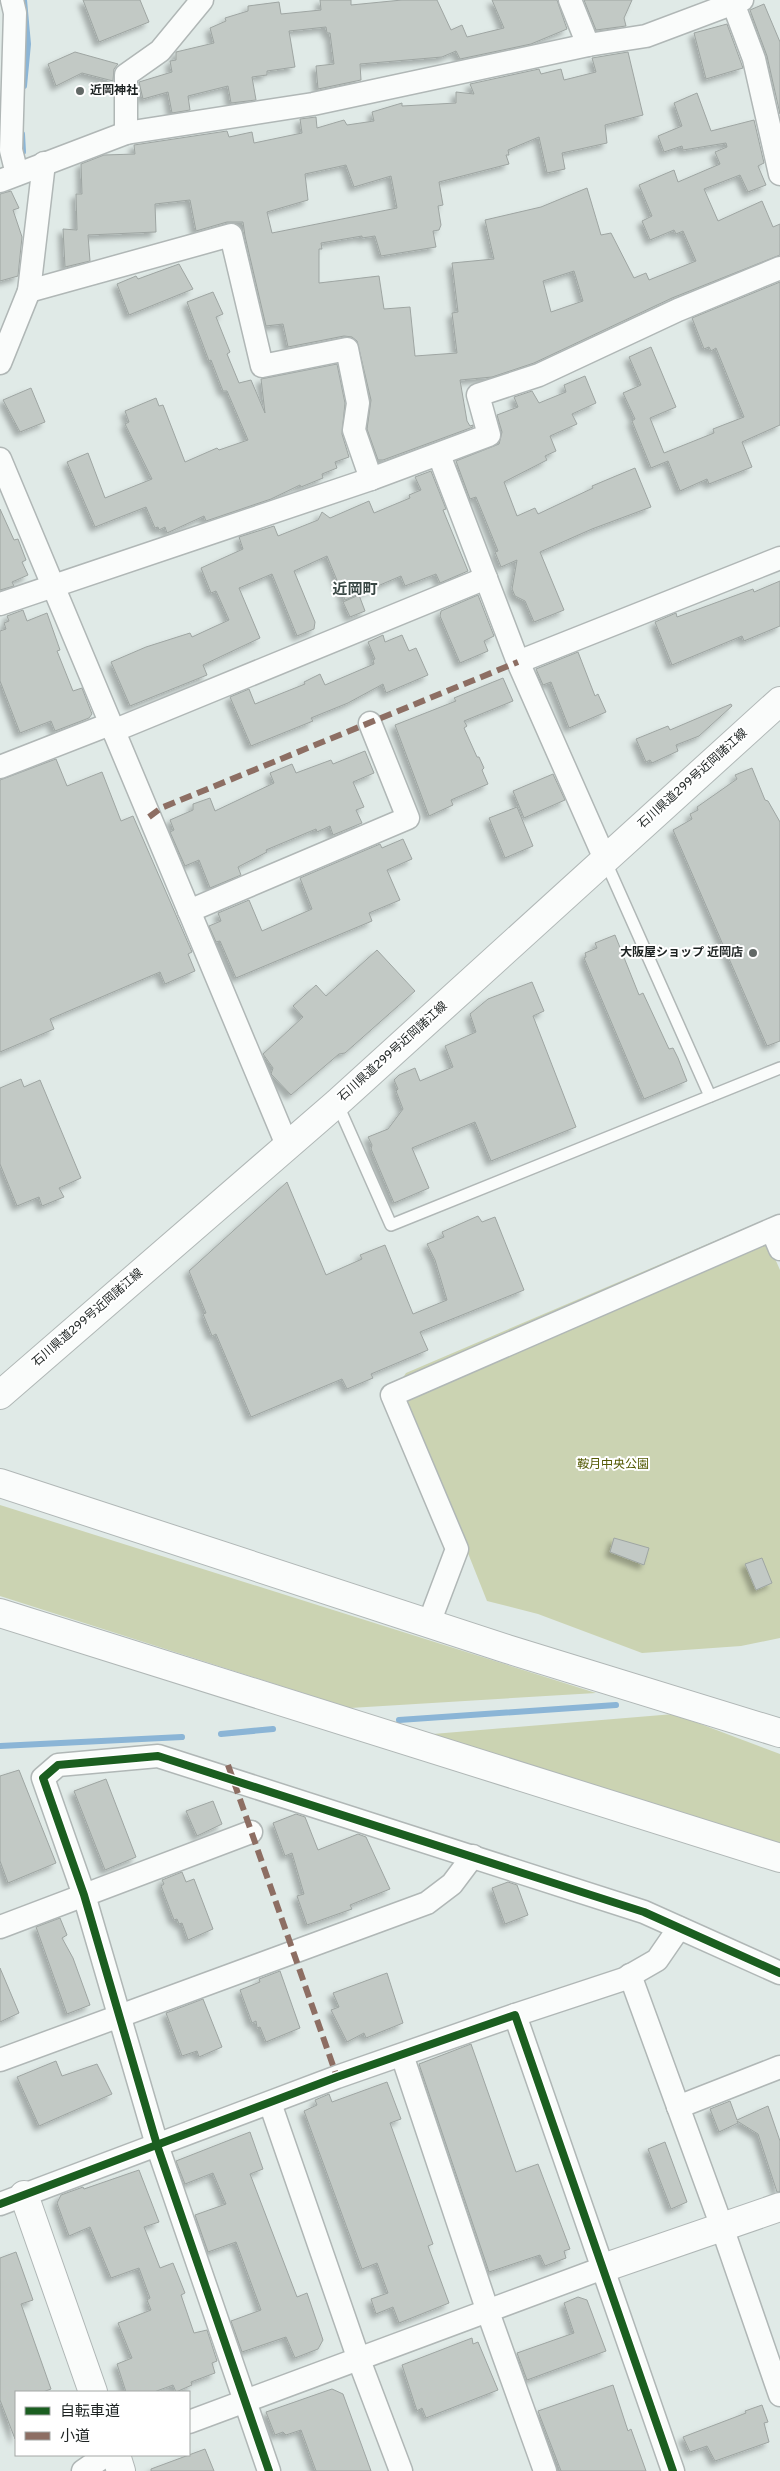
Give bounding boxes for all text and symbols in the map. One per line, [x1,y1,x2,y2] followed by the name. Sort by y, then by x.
[90,83,138,99] place label: 近岡神社
[74,85,86,97] marker: 近岡神社
[332,581,378,600] district label: 近岡町
[635,726,751,832] street label: 石川県道299号近岡諸江線
[620,945,743,961] place label: 大阪屋ショップ 近岡店
[747,947,759,959] marker: 大阪屋ショップ 近岡店
[335,999,451,1105] street label: 石川県道299号近岡諸江線
[29,1265,147,1371] street label: 石川県道299号近岡諸江線
[577,1457,649,1473] park label: 鞍月中央公園
[15,2391,190,2456] legend
[60,2403,120,2422] text: 自転車道
[60,2428,90,2447] text: 小道

